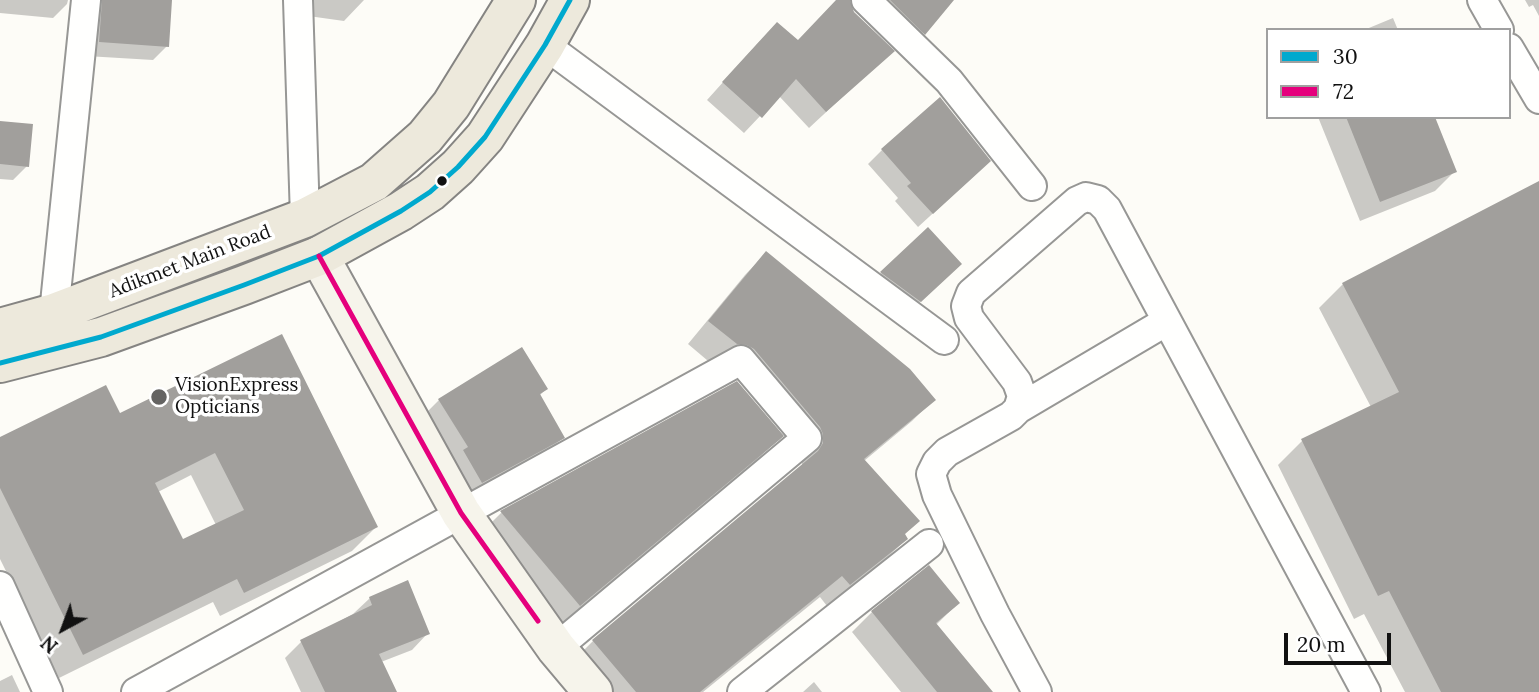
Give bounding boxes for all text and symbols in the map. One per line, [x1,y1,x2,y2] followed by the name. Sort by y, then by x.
[1266,28,1511,119] legend
[1333,43,1358,70] text: 30
[1333,78,1354,105] text: 72
[435,174,449,188] unlabelled marker
[106,221,274,303] street label: Adikmet Main Road
[175,375,298,419] place label: VisionExpress Opticians
[149,387,169,407] marker: VisionExpress Opticians
[28,594,98,664] north arrow
[1287,618,1394,662] scale bar
[36,631,63,659] text: N
[1297,631,1346,658] text: 20 m

